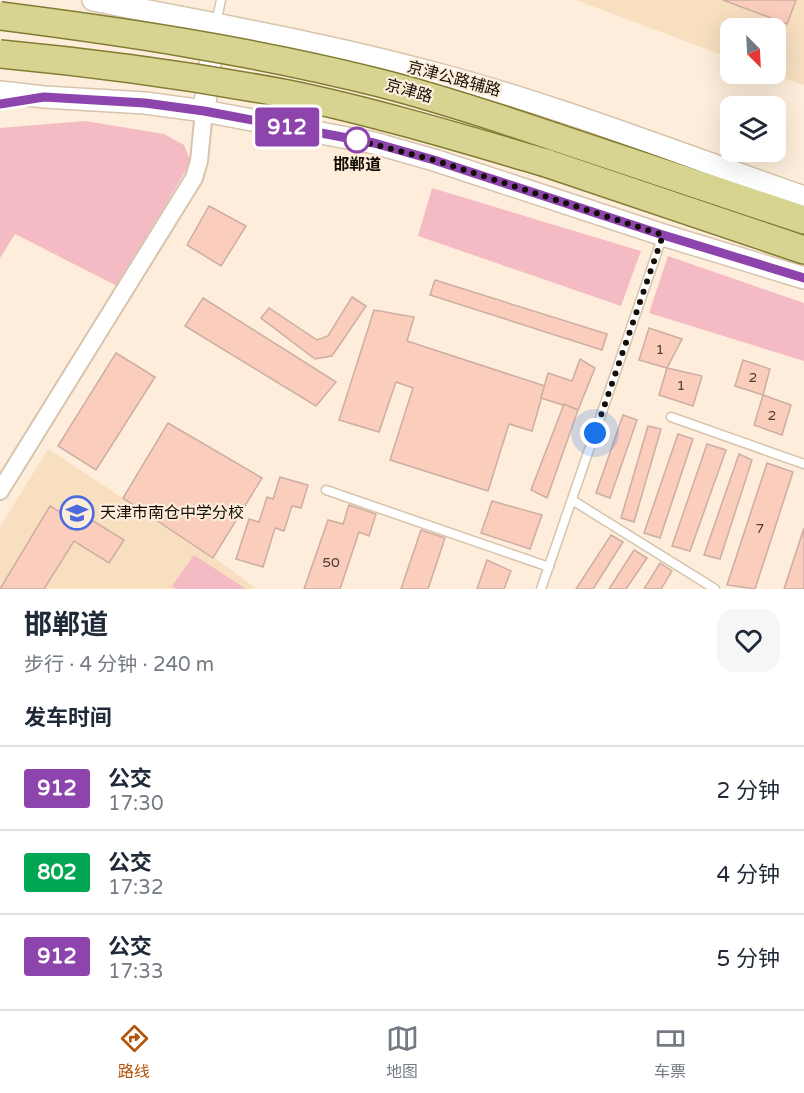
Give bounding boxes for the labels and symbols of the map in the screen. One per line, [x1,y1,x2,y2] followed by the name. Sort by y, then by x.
[720,18,786,84] north arrow
[405,57,503,101] street label: 京津公路辅路
[383,75,435,107] street label: 京津路
[252,108,322,146] line badge: 912
[344,127,370,153] marker: 邯郸道
[333,155,381,175] place label: 邯郸道
[656,341,664,358] house number: 1
[749,369,757,386] house number: 2
[677,377,685,394] house number: 1
[768,407,776,424] house number: 2
[580,418,610,448] your location
[59,495,95,531] school or university icon: 天津市南仓中学分校
[100,503,244,523] place label: 天津市南仓中学分校
[756,520,764,537] house number: 7
[322,554,340,571] house number: 50

